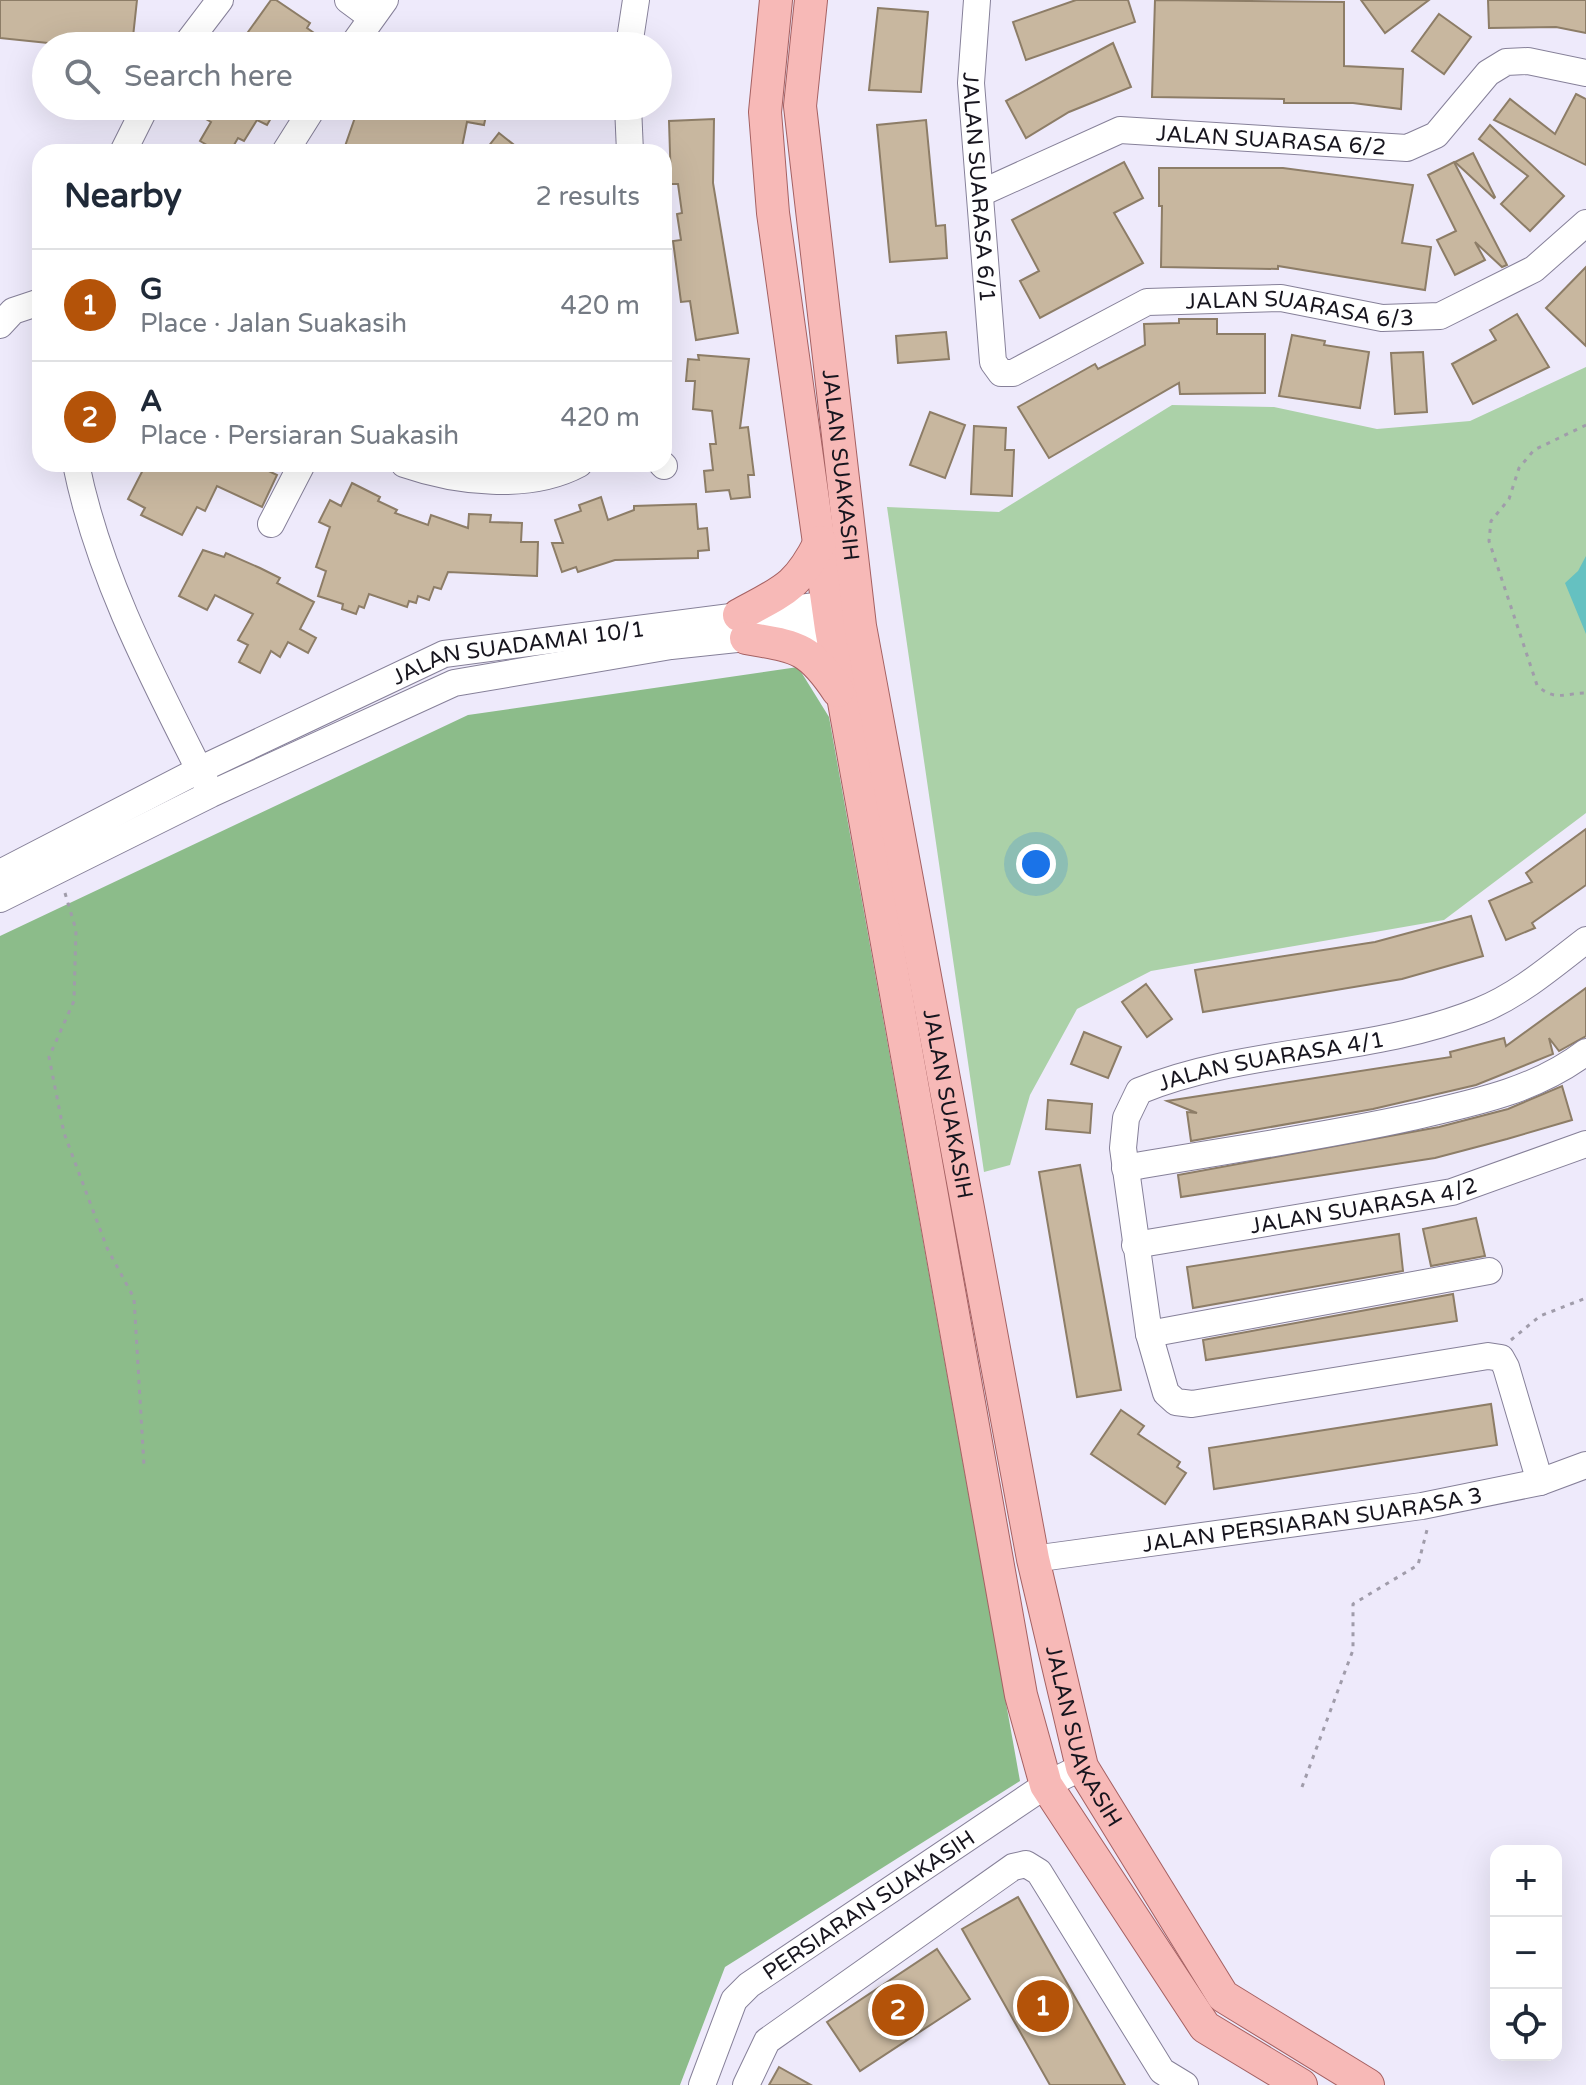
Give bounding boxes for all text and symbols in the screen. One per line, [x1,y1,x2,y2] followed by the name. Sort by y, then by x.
[32,32,672,120] search box
[60,54,104,98] icon: search
[124,58,293,95] text: Search here
[957,72,1000,303] street label: JALAN SUARASA 6/1
[1155,120,1387,161] street label: JALAN SUARASA 6/2
[64,176,182,217] text: Nearby
[535,181,640,212] text: 2 results
[140,271,163,308] text: G
[1185,286,1414,332] street label: JALAN SUARASA 6/3
[82,290,98,321] text: 1
[560,290,640,321] text: 420 m
[140,308,407,339] text: Place · Jalan Suakasih
[817,368,864,562] street label: JALAN SUAKASIH
[140,383,162,420] text: A
[82,402,98,433] text: 2
[560,402,640,433] text: 420 m
[140,420,459,451] text: Place · Persiaran Suakasih
[388,616,646,691] street label: JALAN SUADAMAI 10/1
[1016,844,1056,884] your location
[917,1007,978,1201] street label: JALAN SUAKASIH
[1155,1026,1386,1097] street label: JALAN SUARASA 4/1
[1248,1172,1481,1240] street label: JALAN SUARASA 4/2
[1141,1482,1484,1558] street label: JALAN PERSIARAN SUARASA 3
[1040,1643,1128,1832] street label: JALAN SUAKASIH
[758,1825,980,1986] street label: PERSIARAN SUAKASIH
[1490,1845,1562,2061] map controls
[1490,1845,1562,1917] button: +
[1490,1917,1562,1989] button: −
[1017,1976,1069,2036] pin: 1
[872,1980,924,2040] pin: 2
[1490,1989,1562,2061] button: locate

